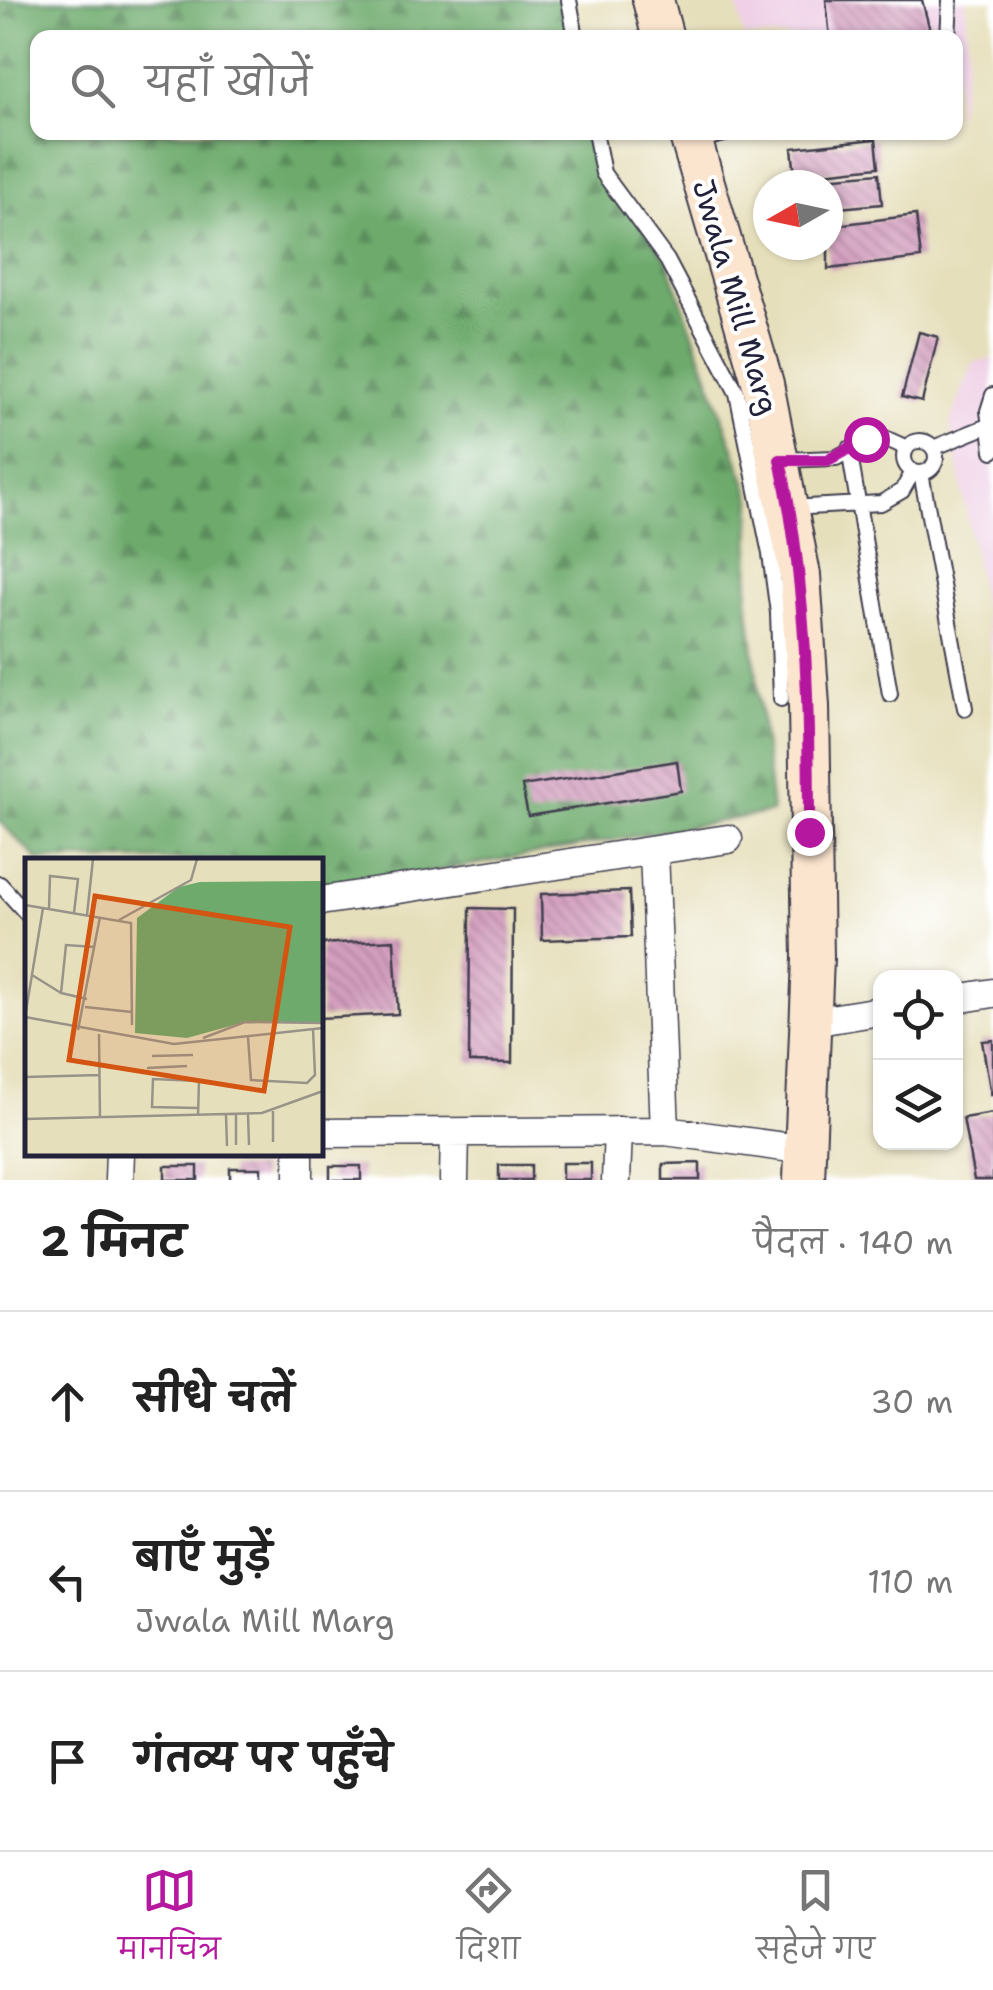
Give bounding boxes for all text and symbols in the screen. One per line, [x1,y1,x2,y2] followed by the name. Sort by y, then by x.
[30,30,963,140] search box
[145,56,312,107] text: यहाँ खोजें
[65,58,120,113] icon: search
[753,170,843,260] north arrow
[683,174,789,420] street label: Jwala Mill Marg
[844,417,890,463] route start
[787,810,833,856] route end
[25,858,322,1155] inset map
[873,970,963,1150] map controls
[873,970,963,1060] button: locate
[873,1060,963,1150] button: layers
[40,1213,186,1269] text: 2 मिनट
[753,1221,953,1264] text: पैदल · 140 m
[135,1372,294,1423] text: सीधे चलें
[40,1374,95,1429] icon: ahead
[870,1380,953,1423] text: 30 m
[135,1531,272,1582] text: बाएँ मुड़ें
[40,1554,95,1609] icon: left
[867,1560,953,1603] text: 110 m
[135,1599,394,1642] text: Jwala Mill Marg
[135,1732,392,1783] text: गंतव्य पर पहुँचे
[40,1734,95,1789] icon: arrive
[118,1863,221,1980] tab: मानचित्र
[457,1863,520,1980] tab: दिशा
[756,1863,875,1980] tab: सहेजे गए

